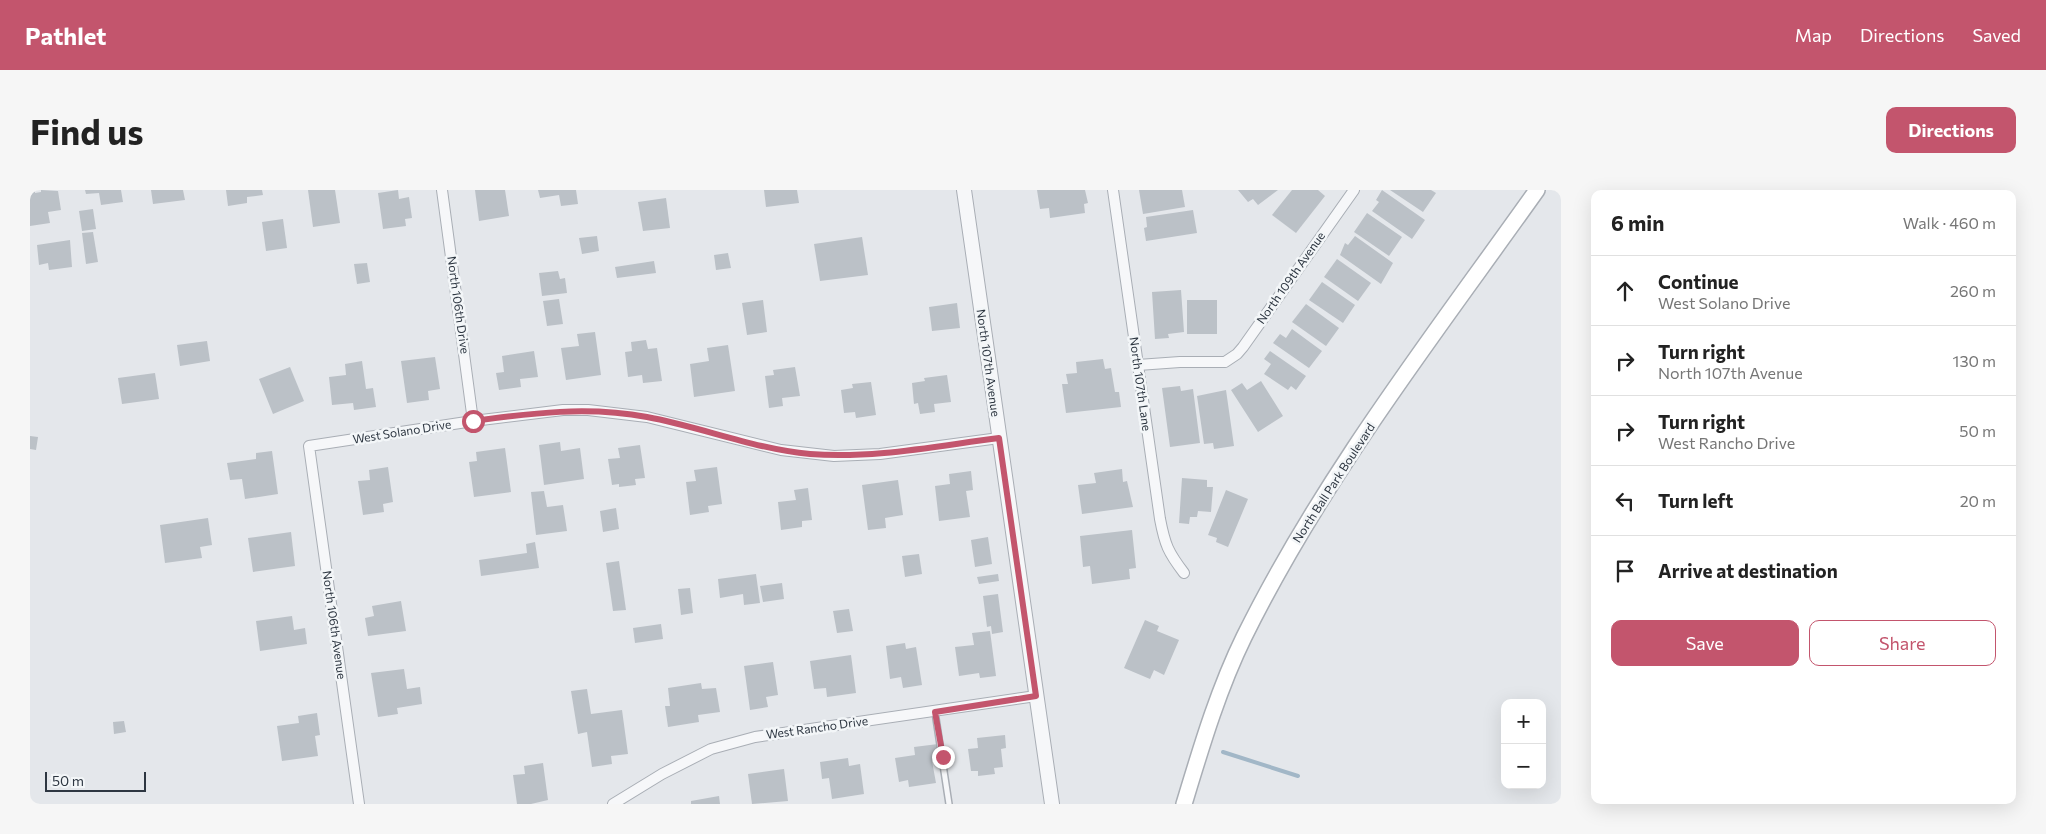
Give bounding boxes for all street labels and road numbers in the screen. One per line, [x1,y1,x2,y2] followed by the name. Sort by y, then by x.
[1253,229,1327,326] street label: North 109th Avenue
[445,255,473,355] street label: North 106th Drive
[975,308,1003,418] street label: North 107th Avenue
[1127,336,1155,432] street label: North 107th Lane
[352,416,452,446] street label: West Solano Drive
[1289,420,1377,545] street label: North Ball Park Boulevard
[320,570,350,680] street label: North 106th Avenue
[765,713,869,741] street label: West Rancho Drive

